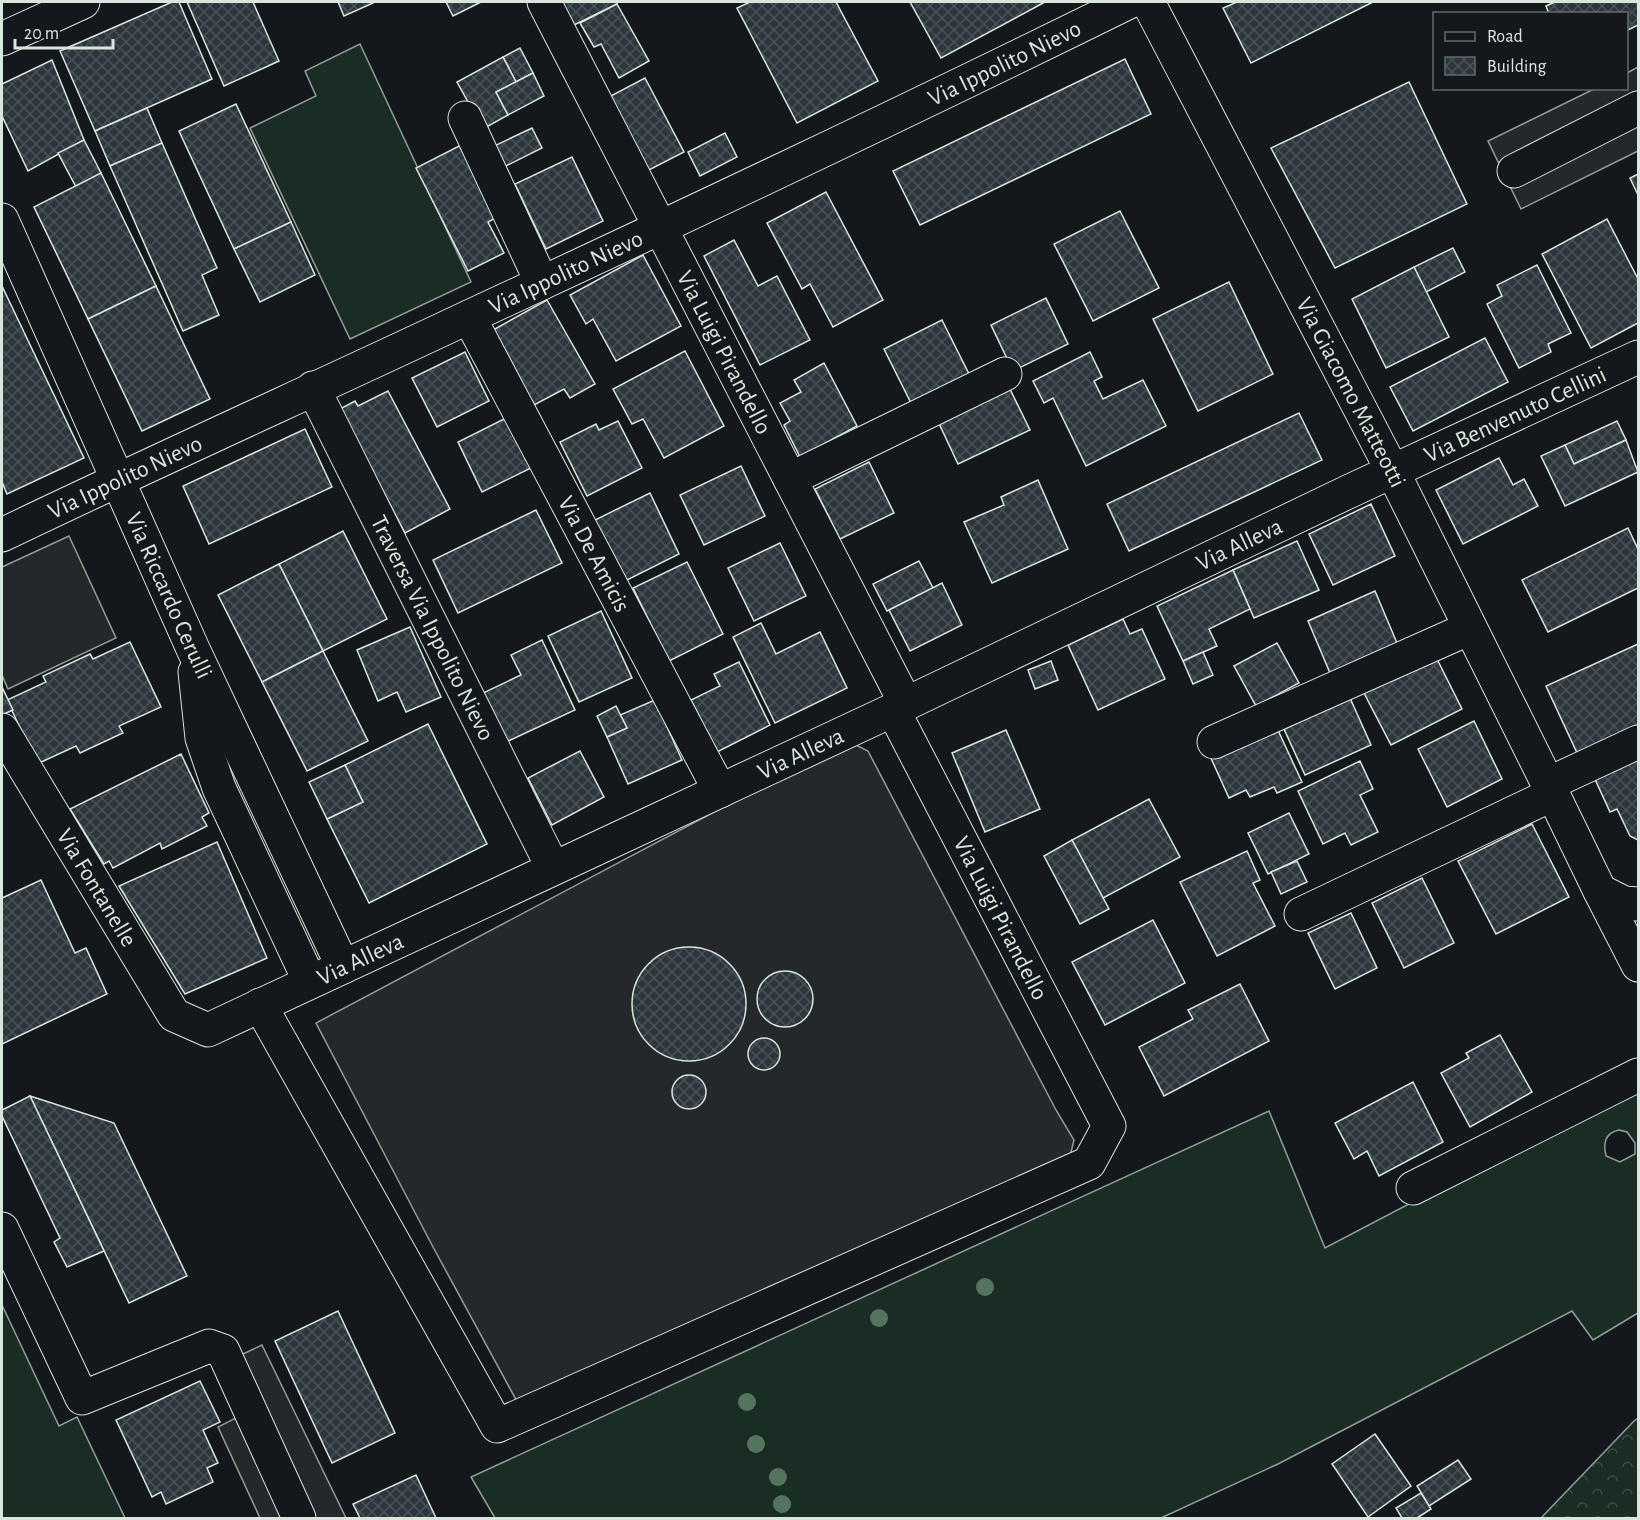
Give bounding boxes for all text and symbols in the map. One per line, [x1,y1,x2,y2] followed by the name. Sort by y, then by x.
[15,12,112,50] scale bar
[1433,12,1628,90] legend
[925,17,1085,111] street label: Via Ippolito Nievo
[24,25,59,43] text: 20 m
[1487,28,1523,46] text: Road
[1487,58,1547,76] text: Building
[485,227,647,319] street label: Via Ippolito Nievo
[672,267,776,438] street label: Via Luigi Pirandello
[1291,294,1410,491] street label: Via Giacomo Matteotti
[1421,362,1610,468] street label: Via Benvenuto Cellini
[45,432,206,524] street label: Via Ippolito Nievo
[553,492,634,616] street label: Via De Amicis
[121,509,216,683] street label: Via Riccardo Cerulli
[366,512,498,744] street label: Traversa Via Ippolito Nievo
[1193,514,1286,576] street label: Via Alleva
[754,724,848,784] street label: Via Alleva
[52,825,141,951] street label: Via Fontanelle
[949,833,1052,1004] street label: Via Luigi Pirandello
[314,929,407,990] street label: Via Alleva

